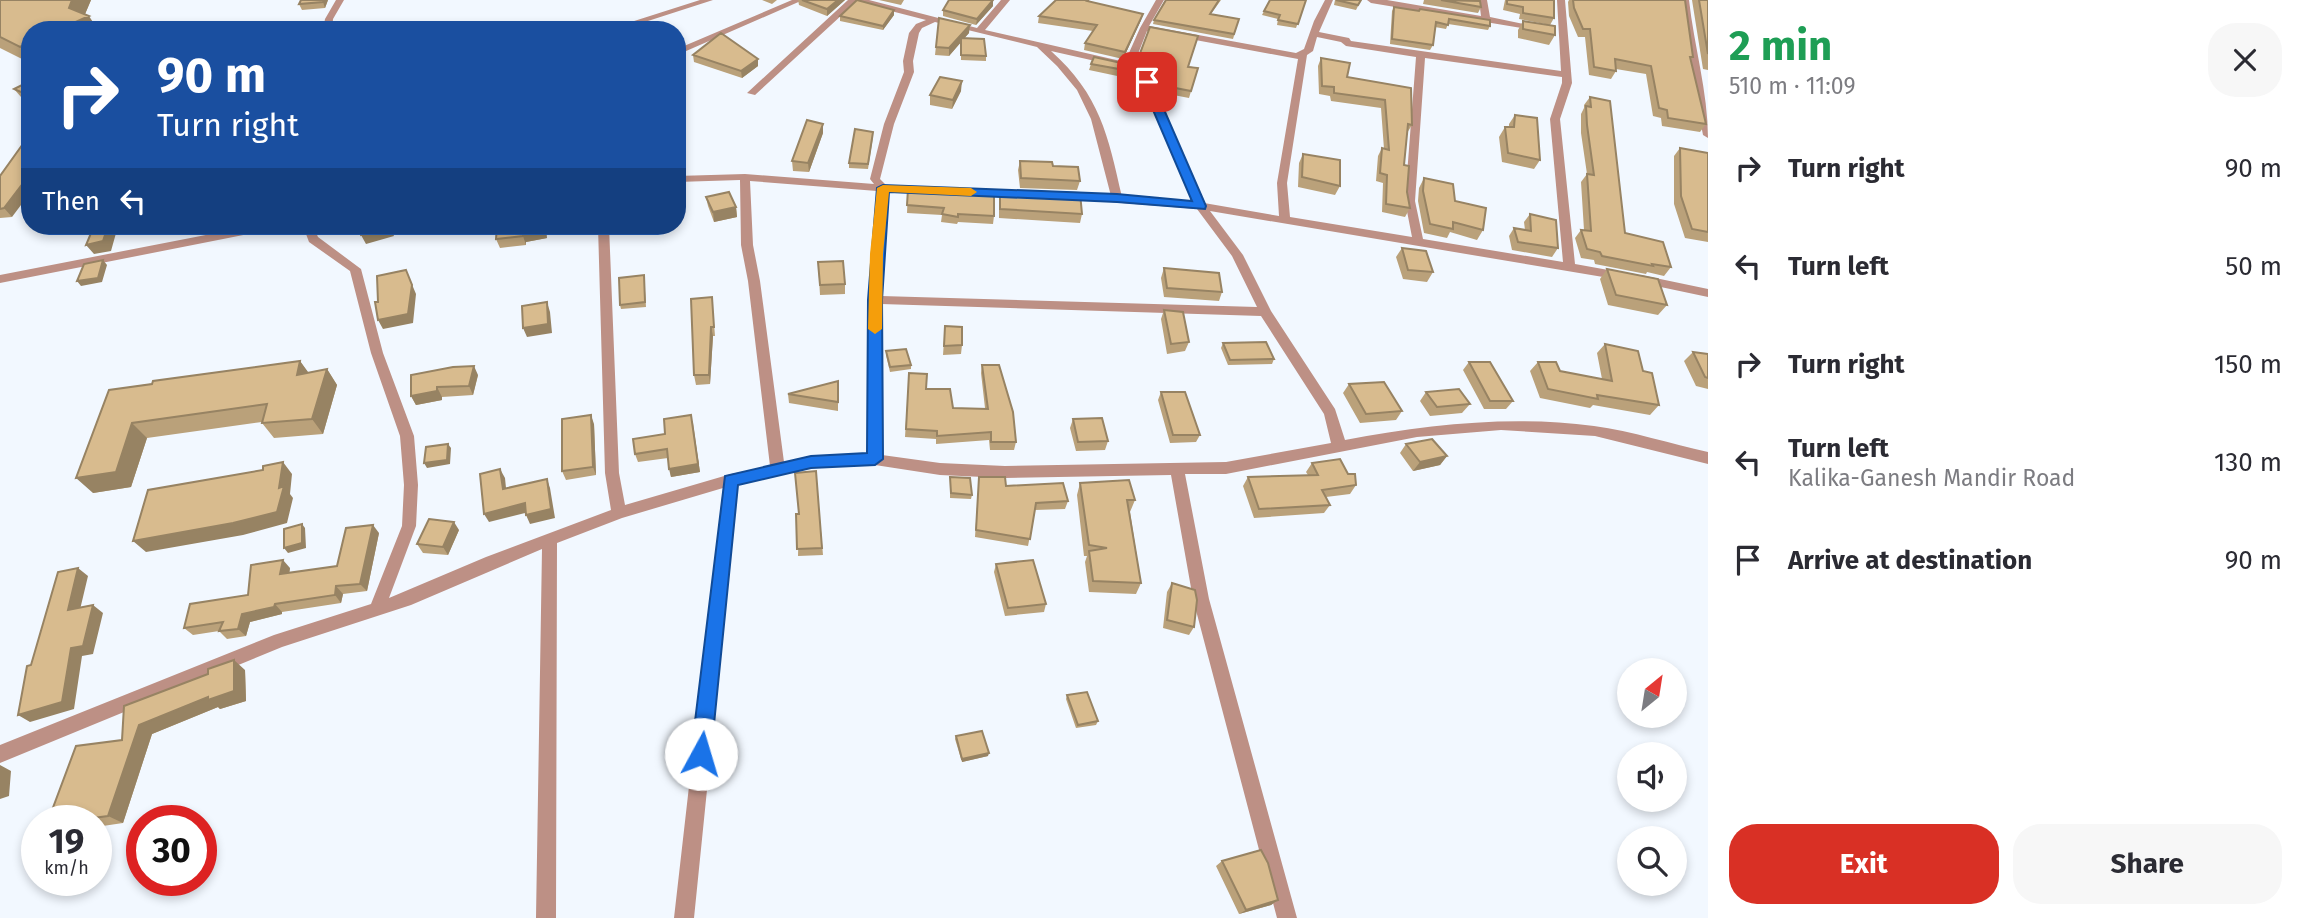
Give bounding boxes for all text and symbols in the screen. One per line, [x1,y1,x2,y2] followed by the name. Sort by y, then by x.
[1729,21,1832,71] text: 2 min
[2208,23,2282,97] button: close
[157,46,266,105] text: 90 m
[42,49,133,140] icon: right
[1117,52,1177,112] pin
[1128,63,1166,101] icon: arrive
[1729,72,1855,100] text: 510 m · 11:09
[157,106,299,144] text: Turn right
[1729,149,1767,187] icon: right
[1788,153,1905,184] text: Turn right
[2225,153,2282,184] text: 90 m
[114,182,152,220] icon: left
[42,186,100,217] text: Then
[1729,247,1767,285] icon: left
[1788,251,1889,282] text: Turn left
[2225,251,2282,282] text: 50 m
[1729,345,1767,383] icon: right
[1788,349,1905,380] text: Turn right
[2214,349,2282,380] text: 150 m
[1788,433,1889,464] text: Turn left
[1729,443,1767,481] icon: left
[2214,447,2282,478] text: 130 m
[1788,464,2075,492] text: Kalika-Ganesh Mandir Road
[1729,541,1767,579] icon: arrive
[1788,545,2032,576] text: Arrive at destination
[2225,545,2282,576] text: 90 m
[1617,658,1687,728] north arrow
[1617,658,1687,896] map controls
[664,717,738,791] position arrow
[1617,742,1687,812] button: sound
[126,805,217,896] speed limit sign: 30
[49,820,84,862] text: 19
[1729,824,1999,904] button: Exit
[2013,824,2282,904] button: Share
[1617,826,1687,896] button: search
[44,857,89,879] text: km/h

